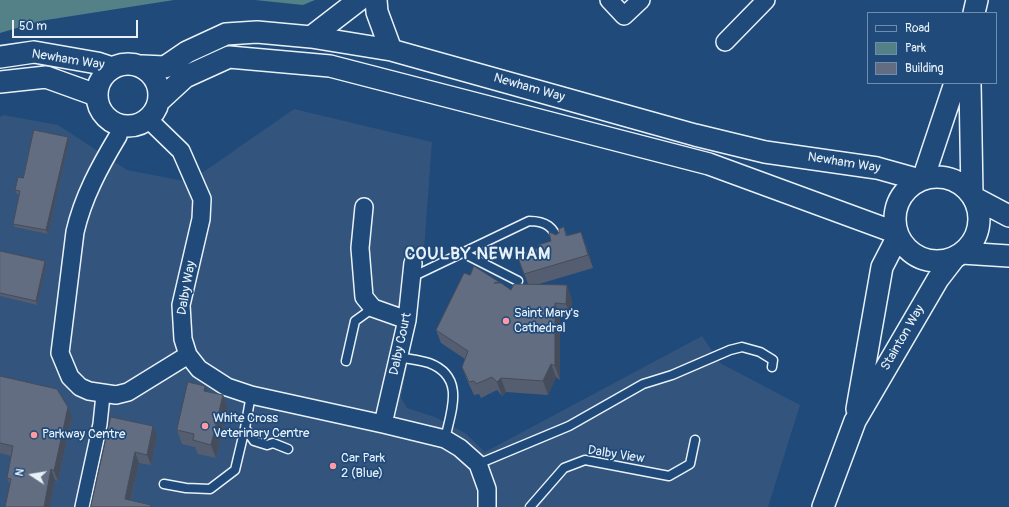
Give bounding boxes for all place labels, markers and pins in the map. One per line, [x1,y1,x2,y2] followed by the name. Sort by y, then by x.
[514,306,579,337] place label: Saint Mary's Cathedral
[501,316,511,326] marker: Saint Mary's Cathedral
[213,411,310,442] place label: White Cross Veterinary Centre
[200,421,210,431] marker: White Cross Veterinary Centre
[42,427,125,443] place label: Parkway Centre
[29,430,39,440] marker: Parkway Centre
[341,451,385,482] place label: Car Park 2 (Blue)
[328,461,338,471] marker: Car Park 2 (Blue)

